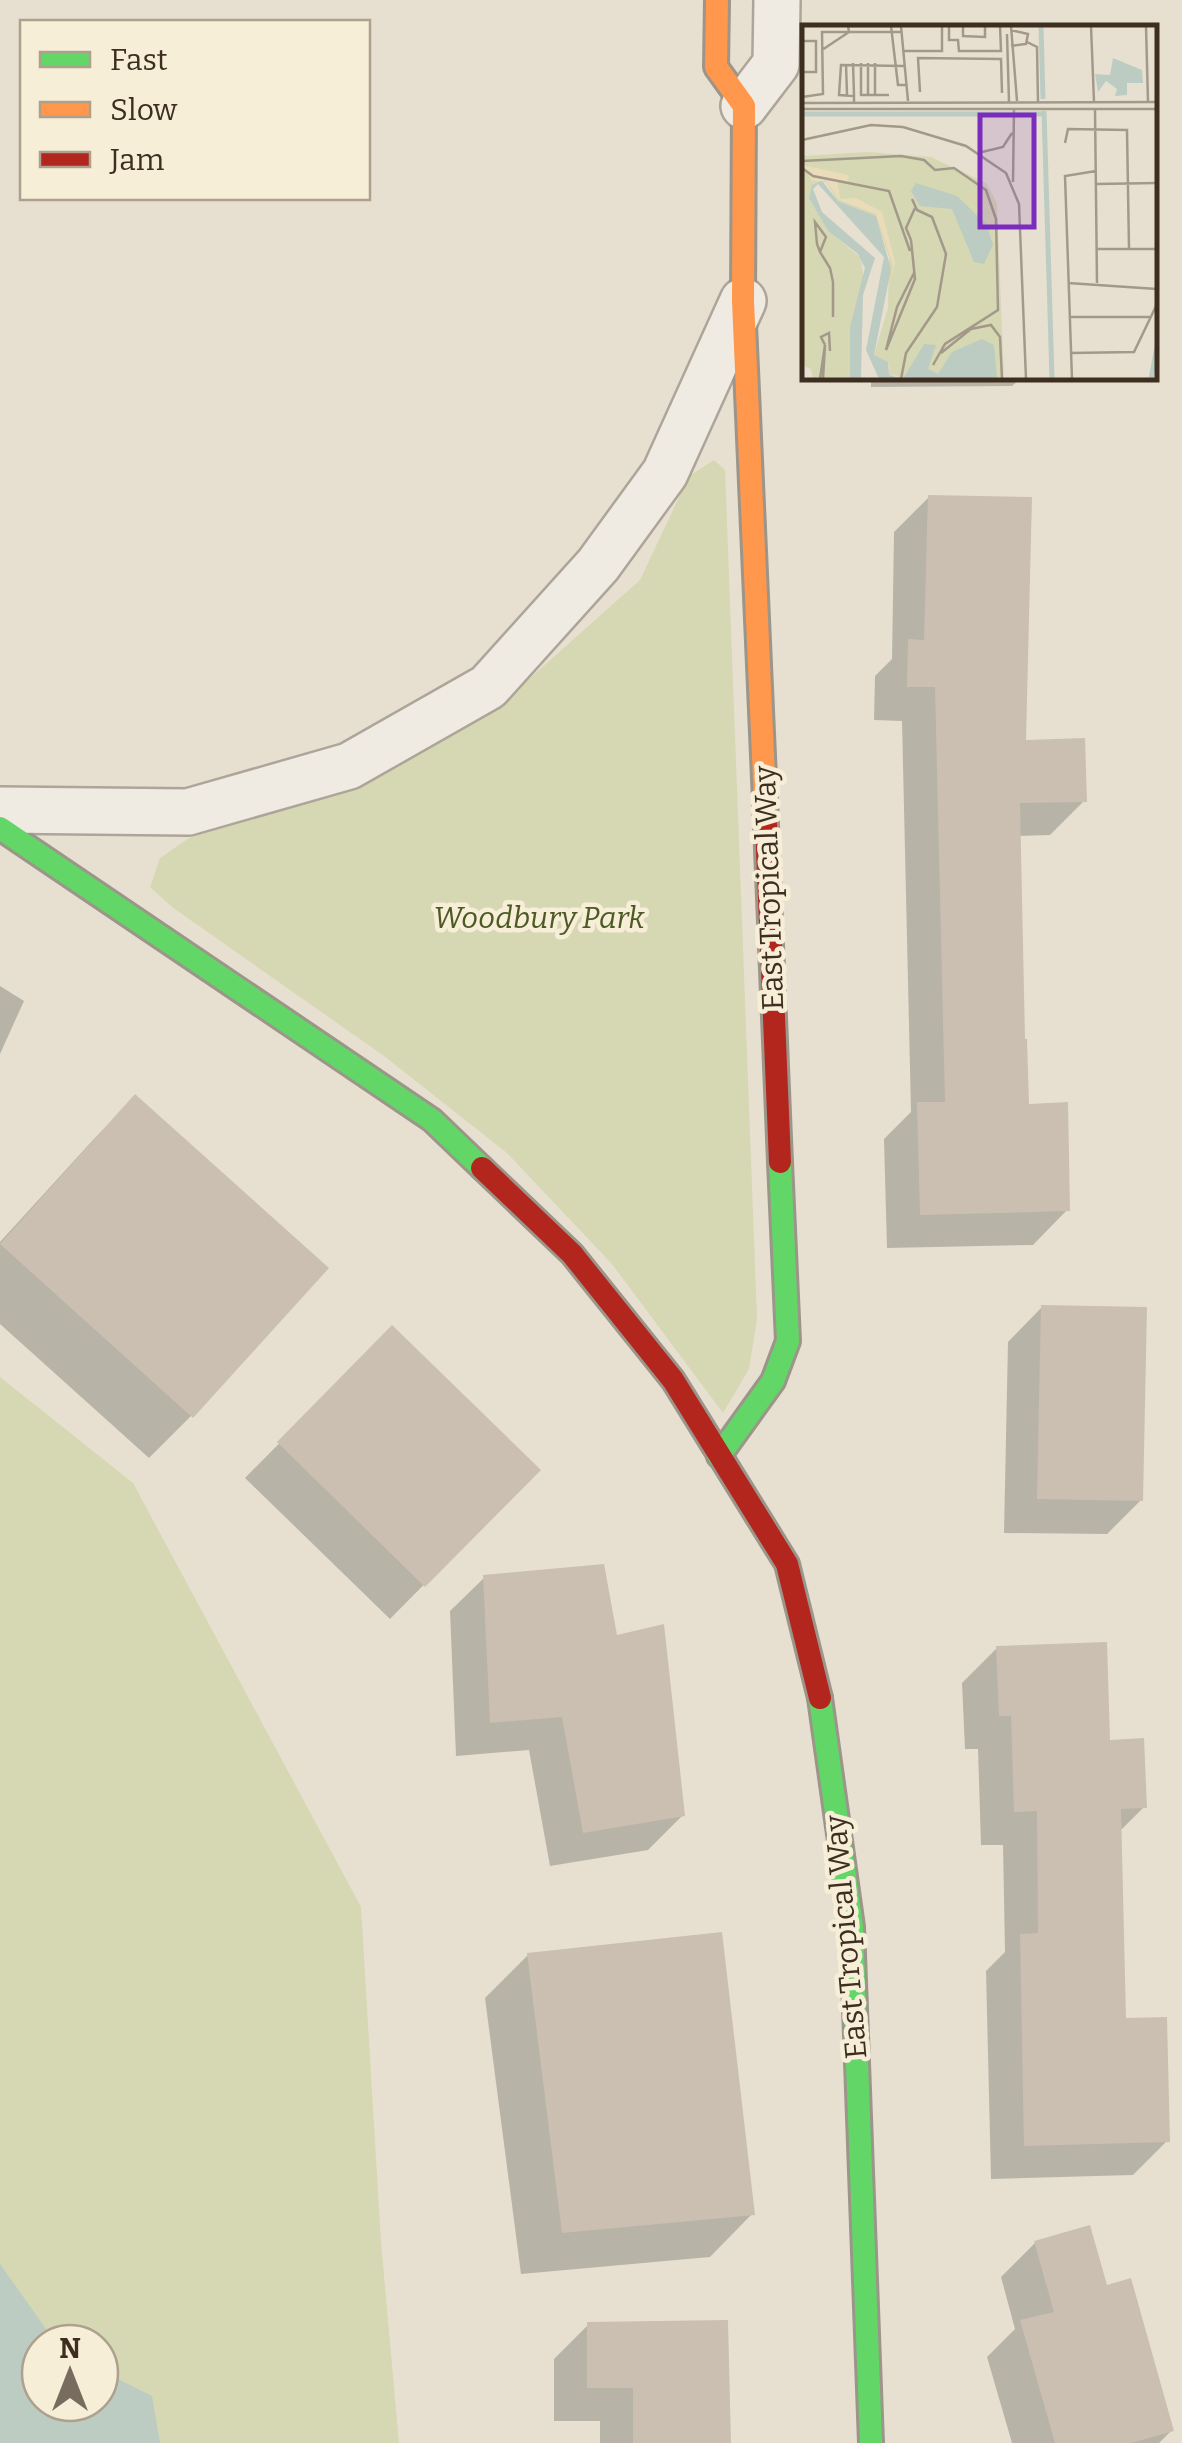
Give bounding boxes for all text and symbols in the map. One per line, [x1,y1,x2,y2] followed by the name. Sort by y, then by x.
[20,20,370,200] legend
[802,25,1157,380] inset map
[110,42,168,78] text: Fast
[110,92,178,128] text: Slow
[109,142,165,178] text: Jam
[747,765,791,1011] street label: East Tropical Way
[433,900,645,936] park label: Woodbury Park
[817,1813,875,2060] street label: East Tropical Way
[20,2323,120,2423] north arrow
[59,2332,81,2365] text: N

